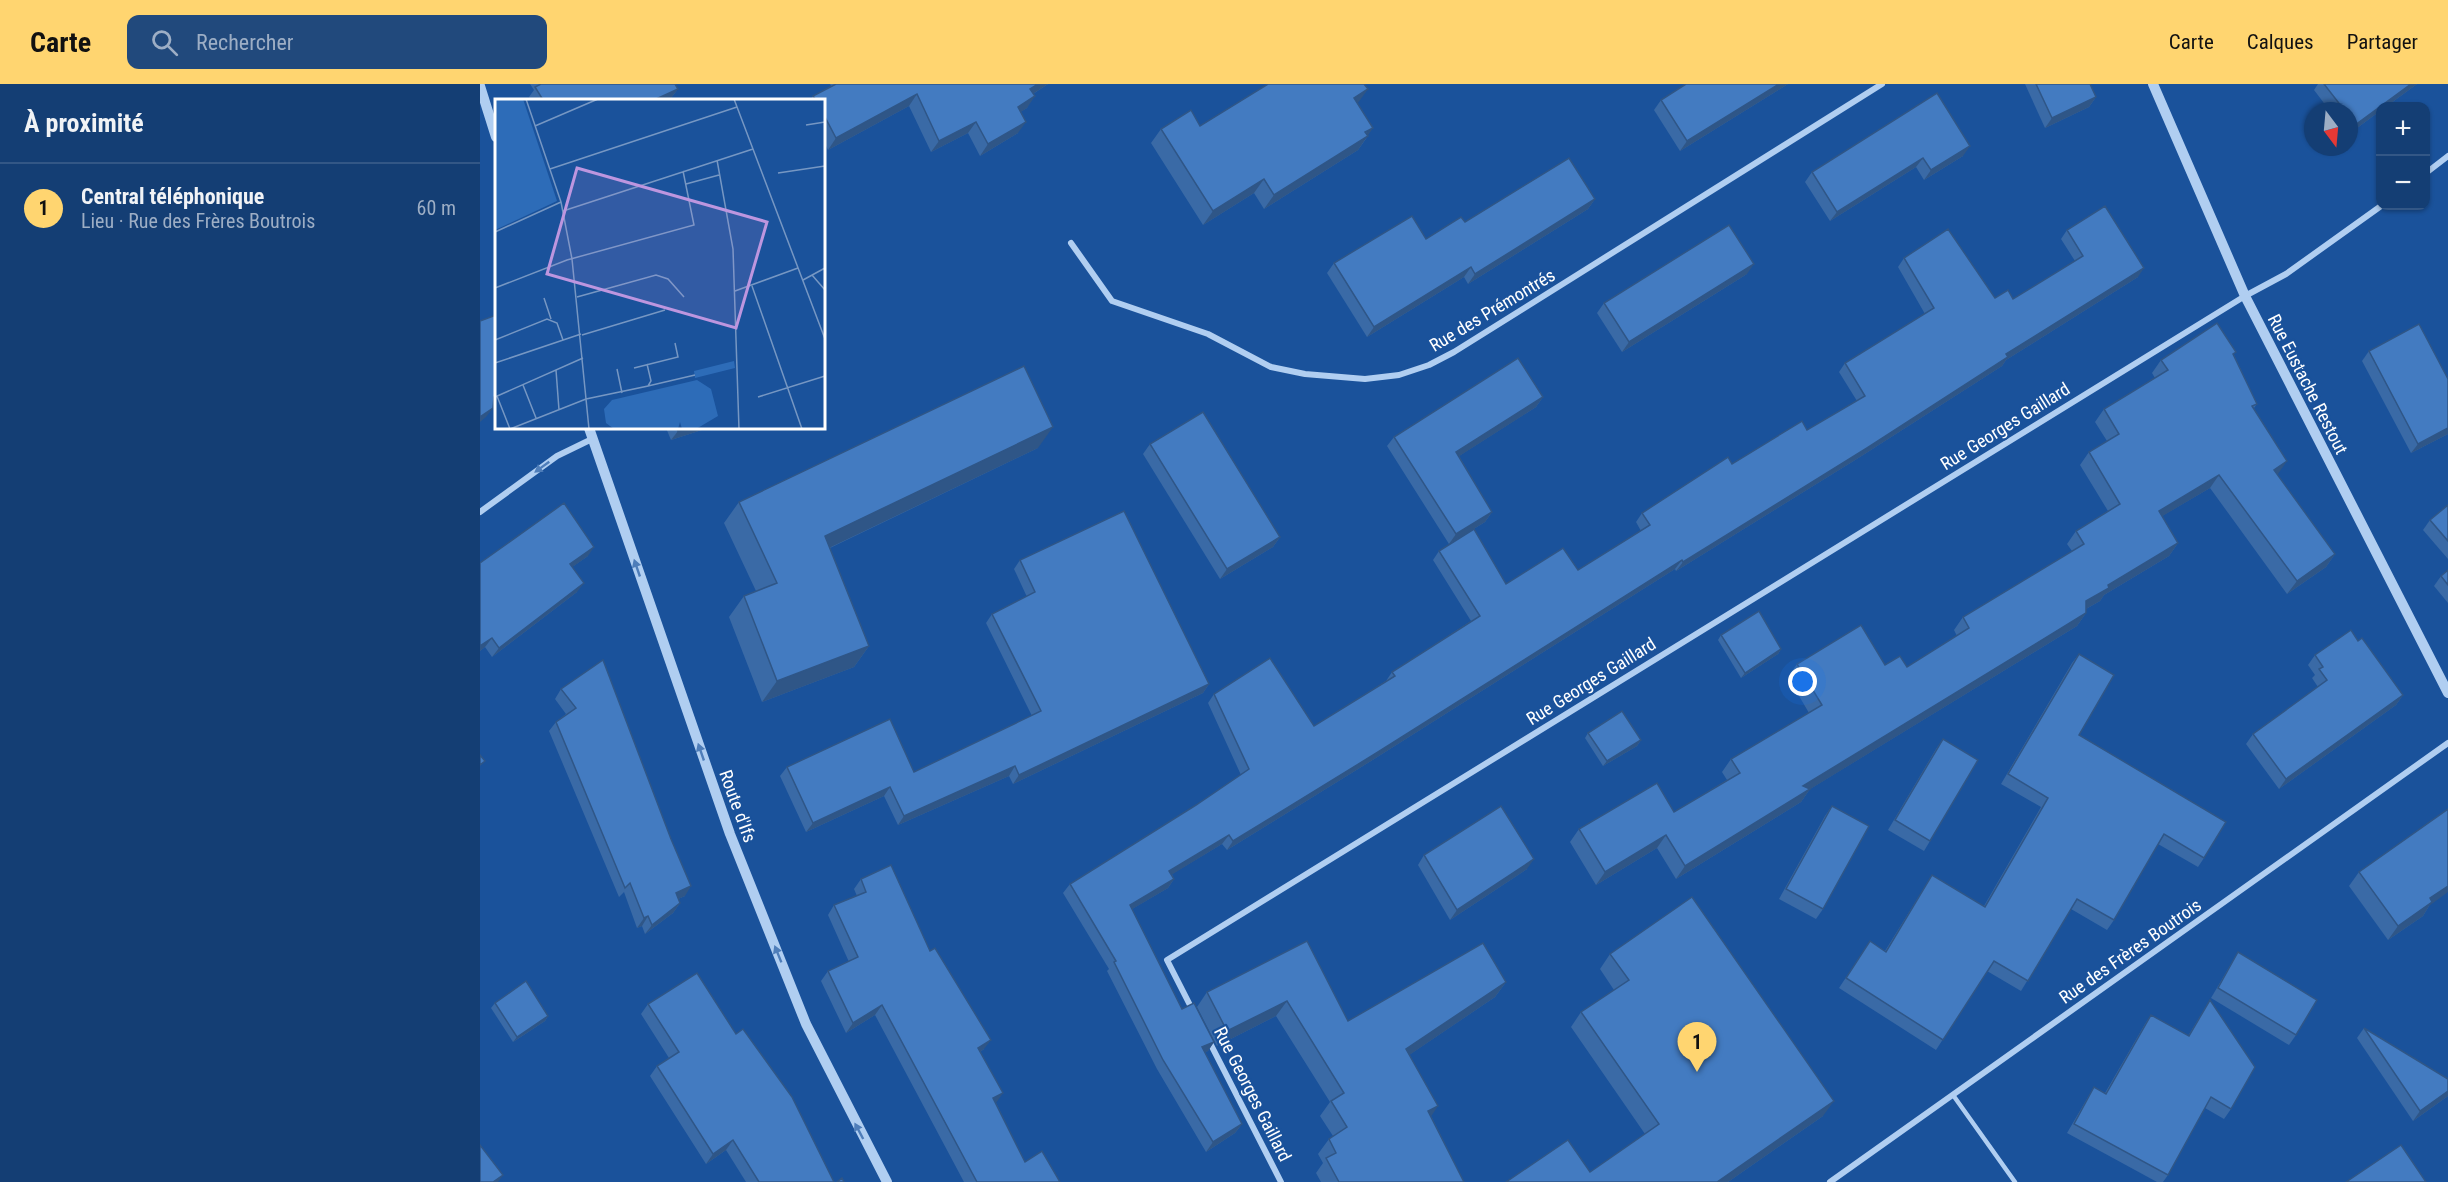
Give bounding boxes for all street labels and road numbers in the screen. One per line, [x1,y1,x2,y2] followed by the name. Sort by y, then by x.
[1425,264,1559,356] street label: Rue des Prémontrés
[2264,310,2352,458] street label: Rue Eustache Restout
[1937,378,2073,474] street label: Rue Georges Gaillard
[1523,633,1659,729] street label: Rue Georges Gaillard
[715,767,761,845] street label: Route d'Ifs
[2055,894,2205,1008] street label: Rue des Frères Boutrois
[1210,1023,1296,1165] street label: Rue Georges Gaillard

